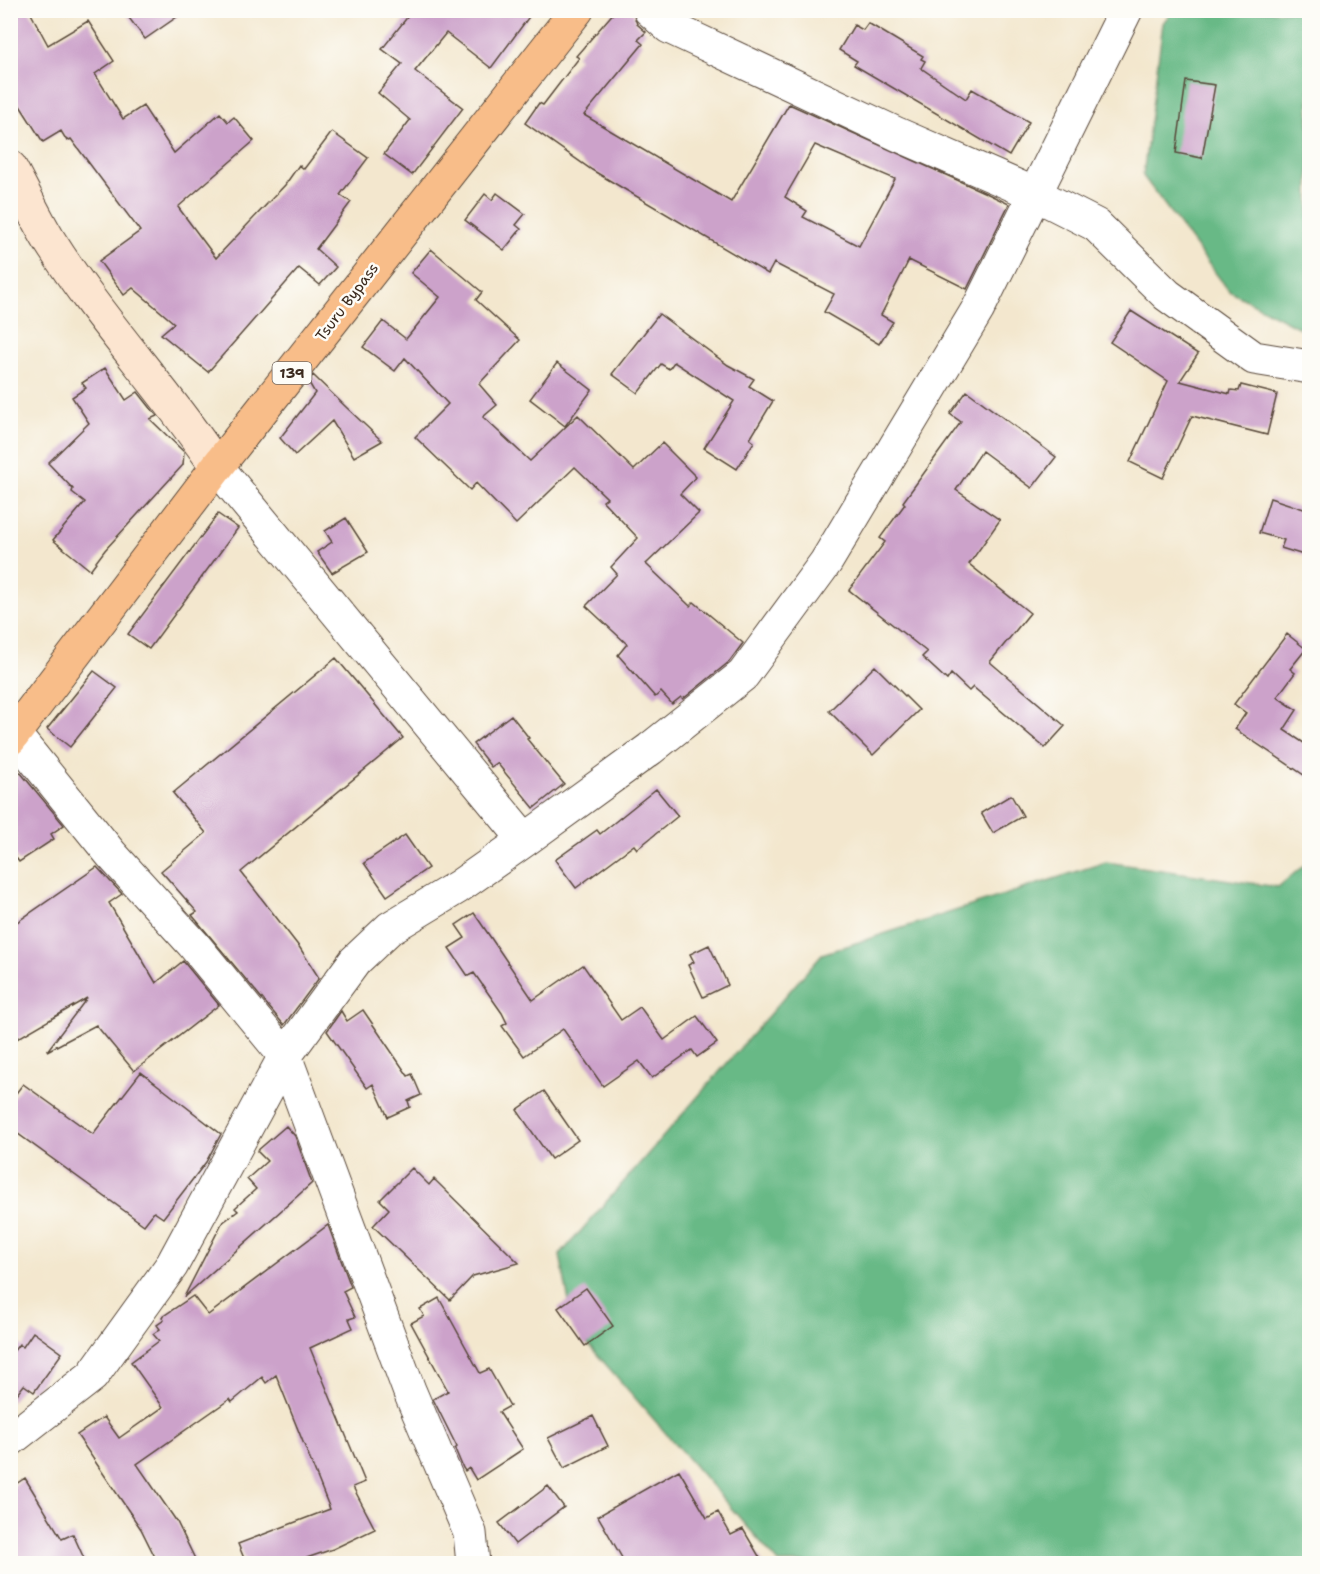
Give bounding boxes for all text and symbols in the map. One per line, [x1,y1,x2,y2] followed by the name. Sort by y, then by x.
[311,259,383,345] street label: Tsuru Bypass
[272,362,312,384] road number: 139

